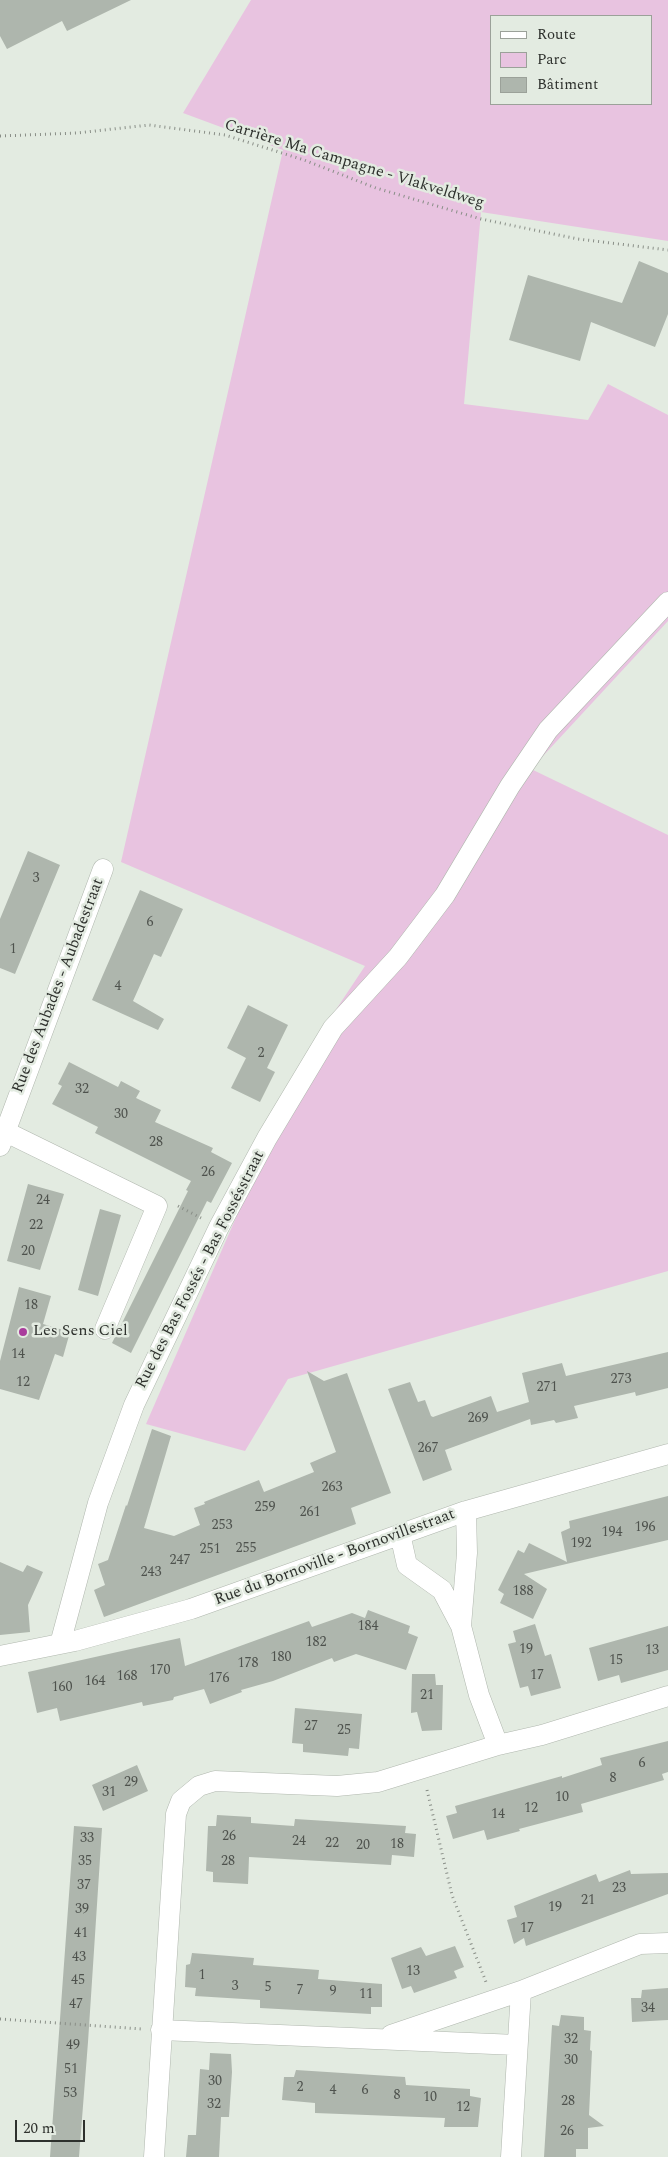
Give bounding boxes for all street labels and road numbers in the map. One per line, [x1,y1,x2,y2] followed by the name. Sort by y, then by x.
[222,116,486,214] street label: Carrière Ma Campagne - Vlakveldweg
[9,876,109,1096] street label: Rue des Aubades - Aubadestraat
[132,1148,270,1392] street label: Rue des Bas Fossés - Bas Fossésstraat
[212,1505,458,1611] street label: Rue du Bornoville - Bornovillestraat

